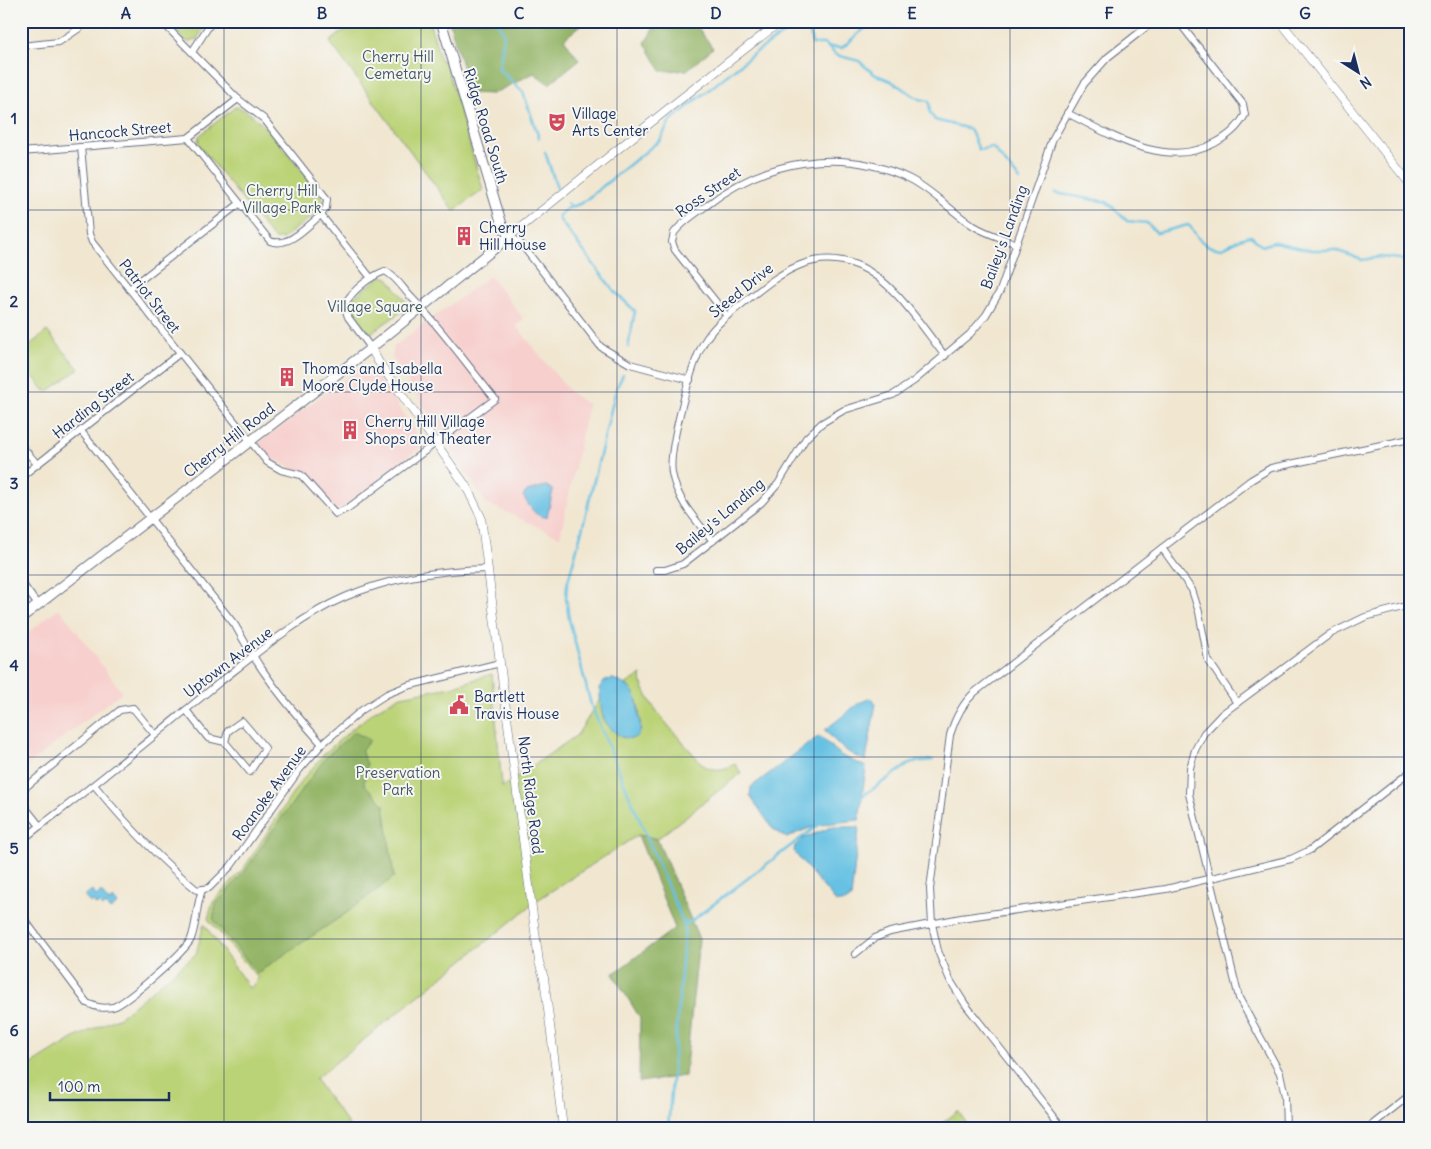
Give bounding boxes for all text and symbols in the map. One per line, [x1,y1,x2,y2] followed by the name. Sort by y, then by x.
[121,3,131,23] text: A
[317,3,328,23] text: B
[514,3,525,23] text: C
[710,3,722,23] text: D
[907,3,917,23] text: E
[1104,3,1114,23] text: F
[1299,3,1311,23] text: G
[362,47,434,83] park label: Cherry Hill Cemetary
[1334,48,1384,98] north arrow
[459,66,513,186] street label: Ridge Road South
[1356,72,1375,93] text: N
[572,104,648,140] place label: Village Arts Center
[11,108,17,128] text: 1
[546,111,568,133] theatre icon: Village Arts Center
[68,117,172,145] street label: Hancock Street
[672,163,744,221] street label: Ross Street
[243,181,322,217] park label: Cherry Hill Village Park
[976,182,1032,292] street label: Bailey's Landing
[479,218,546,254] place label: Cherry Hill House
[453,225,475,247] building icon: Cherry Hill House
[115,255,185,337] street label: Patriot Street
[705,258,777,322] street label: Steed Drive
[10,291,19,311] text: 2
[327,297,423,316] park label: Village Square
[302,359,443,395] place label: Thomas and Isabella Moore Clyde House
[276,366,298,388] building icon: Thomas and Isabella Moore Clyde House
[48,367,138,443] street label: Harding Street
[180,398,279,482] street label: Cherry Hill Road
[365,412,491,448] place label: Cherry Hill Village Shops and Theater
[339,419,361,441] building icon: Cherry Hill Village Shops and Theater
[9,473,19,493] text: 3
[672,474,768,558] street label: Bailey's Landing
[180,622,276,702] street label: Uptown Avenue
[9,655,19,675] text: 4
[474,687,559,723] place label: Bartlett Travis House
[448,694,470,716] public building icon: Bartlett Travis House
[514,735,548,855] street label: North Ridge Road
[228,742,310,844] street label: Roanoke Avenue
[355,763,441,799] park label: Preservation Park
[9,838,19,858] text: 5
[9,1020,19,1040] text: 6
[50,1069,169,1101] scale bar
[58,1077,100,1096] text: 100 m

